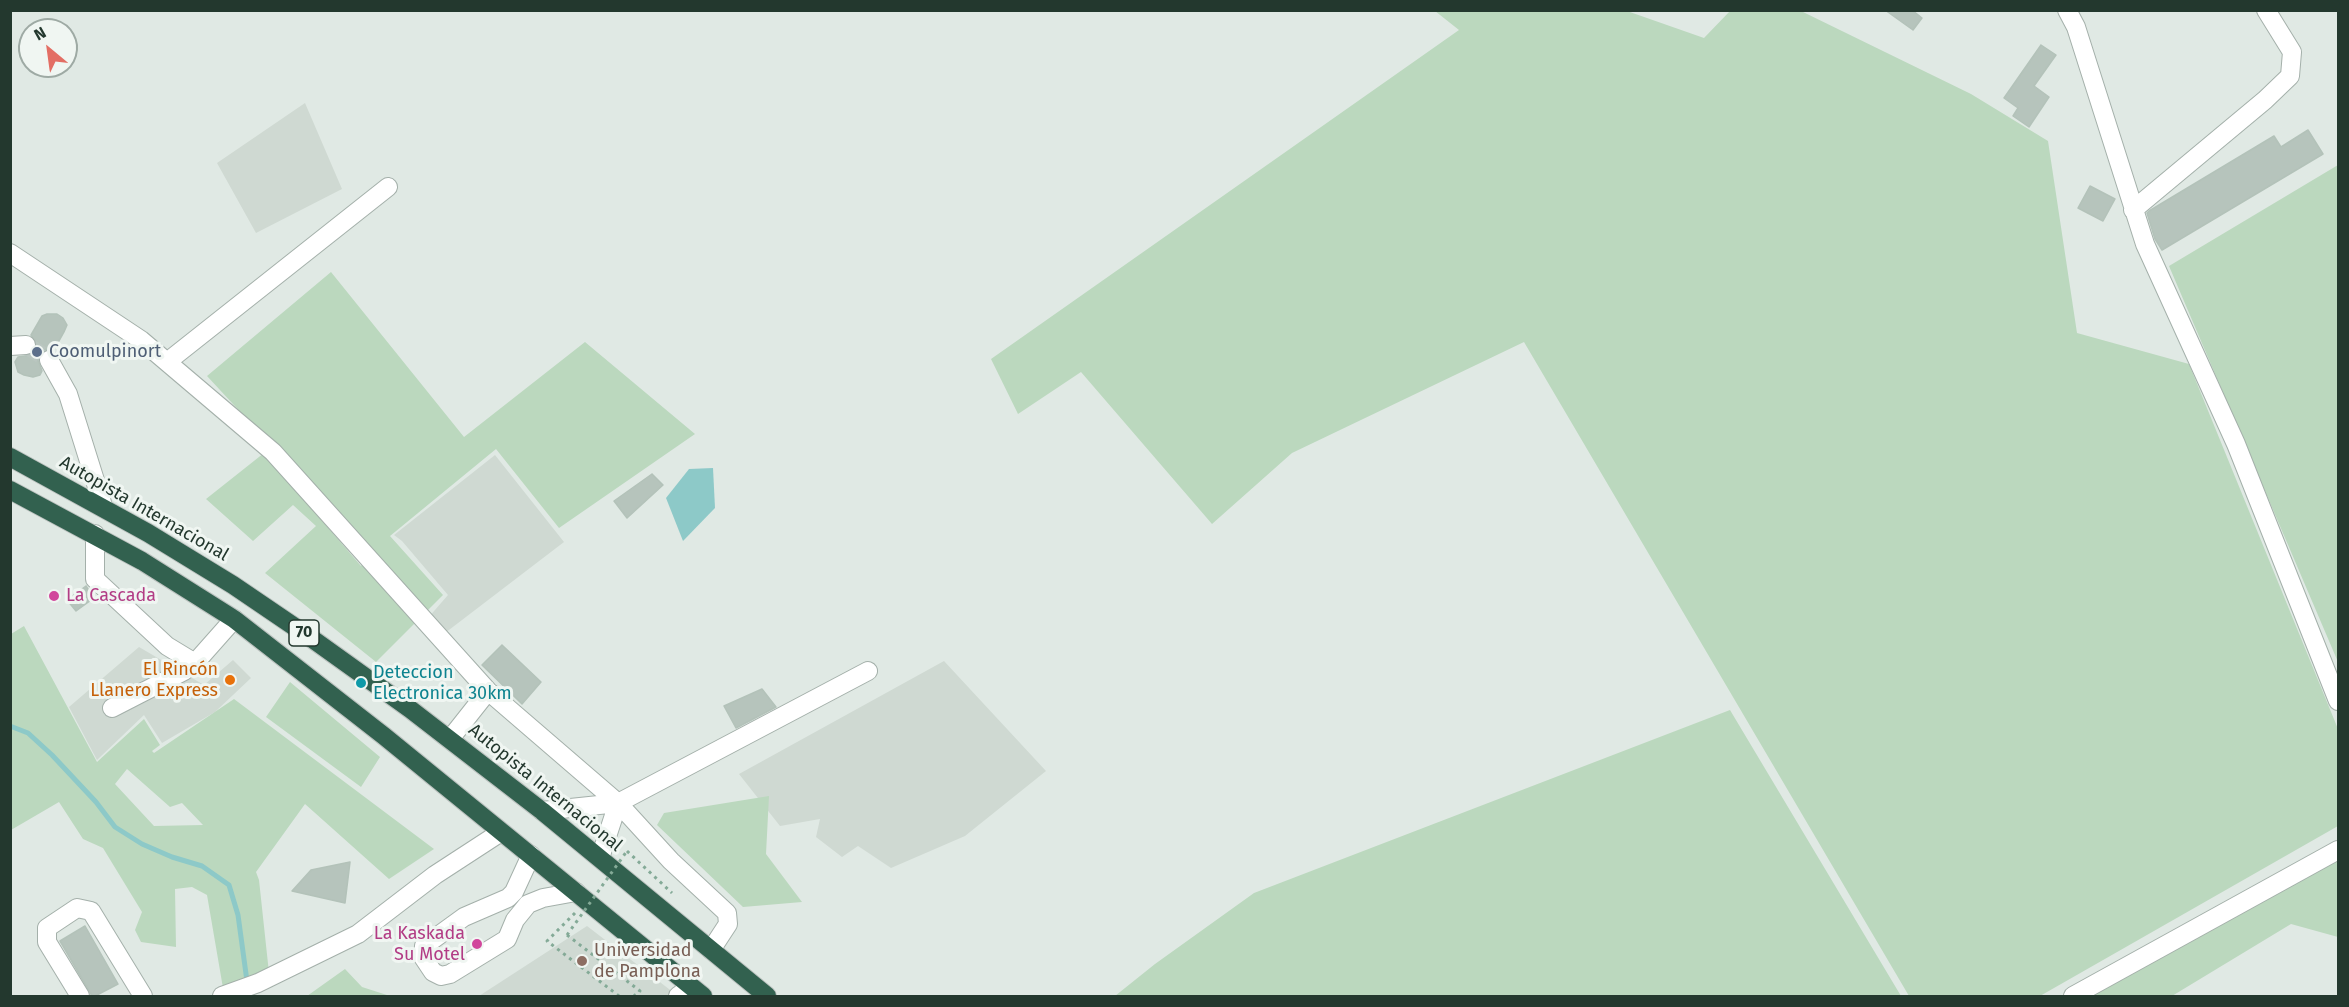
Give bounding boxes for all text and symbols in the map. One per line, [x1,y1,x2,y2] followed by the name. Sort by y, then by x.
[18,18,78,78] north arrow
[31,23,49,44] text: N
[49,341,161,363] place label: Coomulpinort
[30,345,44,359] marker: Coomulpinort
[56,452,232,566] street label: Autopista Internacional
[66,585,156,607] place label: La Cascada
[47,589,61,603] marker: La Cascada
[289,620,319,646] road number: 70
[90,659,218,702] place label: El Rincón Llanero Express
[373,662,512,704] place label: Deteccion Electronica 30km
[223,673,237,687] marker: El Rincón Llanero Express
[354,676,368,690] marker: Deteccion Electronica 30km
[464,719,626,857] street label: Autopista Internacional
[374,923,465,966] place label: La Kaskada Su Motel
[470,937,484,951] marker: La Kaskada Su Motel
[594,940,701,982] place label: Universidad de Pamplona
[575,954,589,968] marker: Universidad de Pamplona

